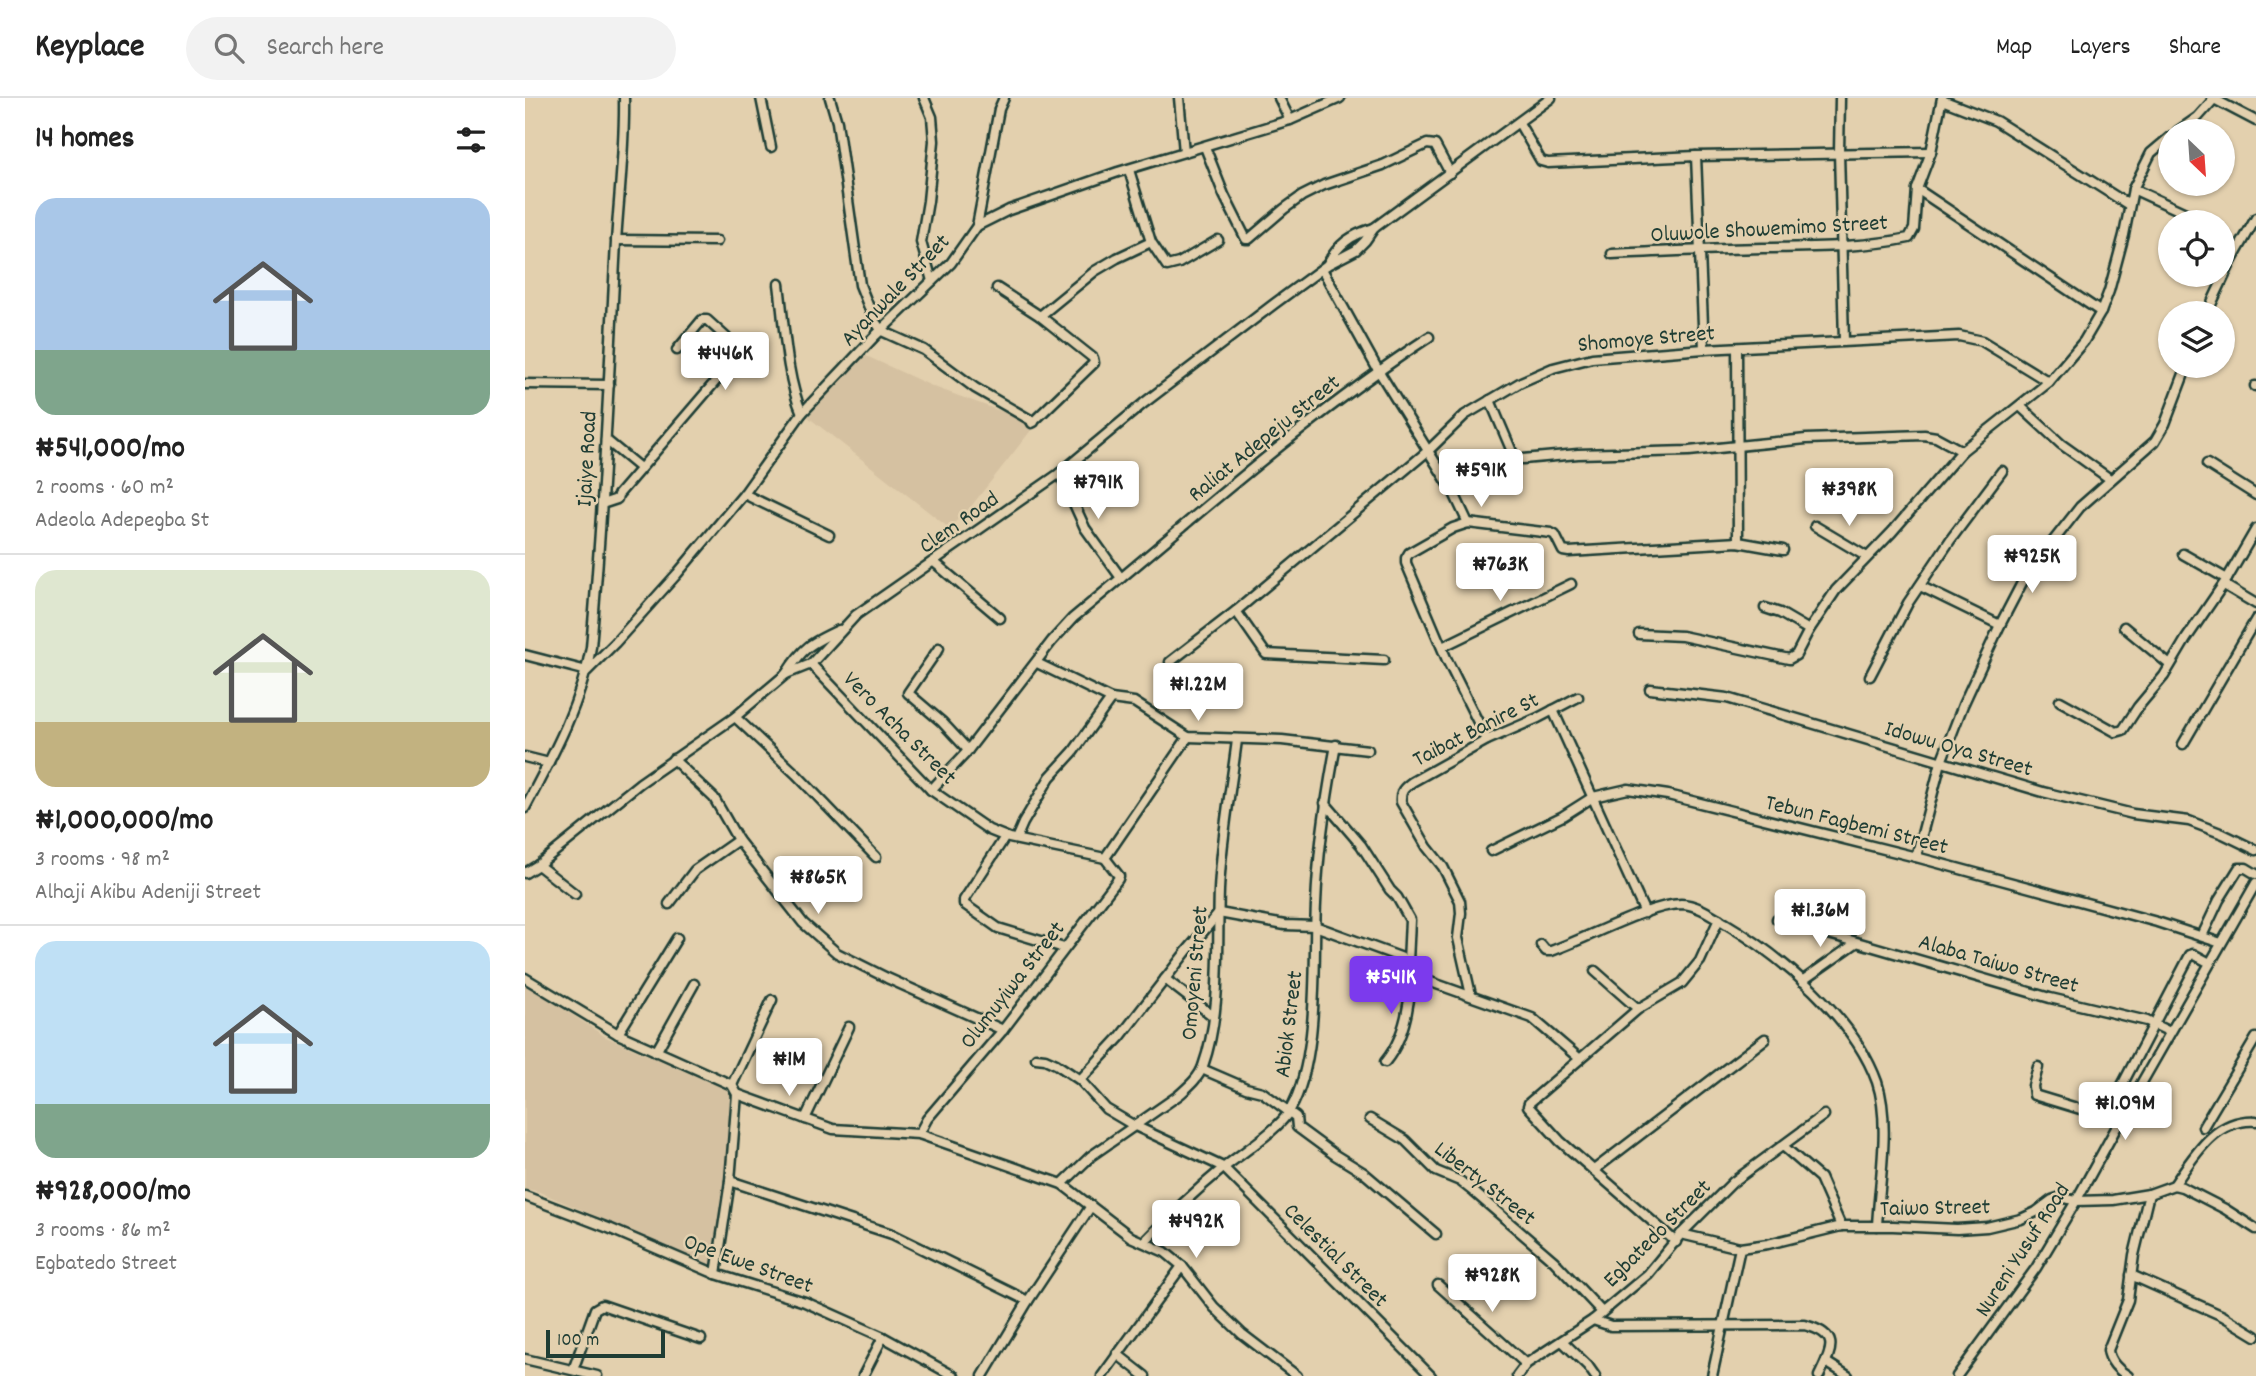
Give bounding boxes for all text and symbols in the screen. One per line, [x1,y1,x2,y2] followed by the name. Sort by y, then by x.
[186,17,676,80] search box
[35,25,144,72] text: Keyplace
[210,29,248,67] icon: search
[266,30,384,67] text: Search here
[1996,31,2032,65] text: Map
[2070,31,2131,65] text: Layers
[2169,31,2221,65] text: Share
[35,119,134,162] text: 14 homes
[2158,119,2235,196] north arrow
[2158,119,2235,378] map controls
[452,121,490,159] icon: filters
[1650,208,1889,253] street label: Oluwole Showemimo Street
[2158,210,2235,287] button: locate
[834,228,959,355] street label: Ayanwale Street
[200,243,326,369] icon: home
[2158,301,2235,378] button: layers
[1576,318,1716,363] street label: Shomoye Street
[676,332,774,392] pin: ₦446K
[697,338,753,371] text: ₦446K
[1182,368,1348,512] street label: Raliat Adepeju Street
[570,410,607,508] street label: Ijaiye Road
[35,429,185,472] text: ₦541,000/mo
[1432,450,1530,509] pin: ₦591K
[1455,455,1507,488] text: ₦591K
[1049,462,1147,521] pin: ₦791K
[1073,467,1123,500] text: ₦791K
[1800,468,1898,528] pin: ₦398K
[35,472,174,505] text: 2 rooms · 60 m²
[1821,474,1877,507] text: ₦398K
[913,484,1007,563] street label: Clem Road
[35,505,209,538] text: Adeola Adepegba St
[1983,536,2081,595] pin: ₦925K
[2004,541,2061,574] text: ₦925K
[1451,544,1549,603] pin: ₦763K
[1472,549,1528,582] text: ₦763K
[200,615,326,741] icon: home
[1141,664,1255,723] pin: ₦1.22M
[834,665,963,794] street label: Vero Acha Street
[1169,669,1227,702] text: ₦1.22M
[1408,685,1545,777] street label: Taibat Banire St
[1880,713,2036,787] street label: Idowu Oya Street
[1761,788,1951,865] street label: Tebun Fagbemi Street
[35,801,213,844] text: ₦1,000,000/mo
[35,844,170,877] text: 3 rooms · 98 m²
[769,856,867,916] pin: ₦865K
[790,862,846,895] text: ₦865K
[35,877,261,910] text: Alhaji Akibu Adeniji Street
[1763,890,1877,949] pin: ₦1.36M
[1791,895,1849,928] text: ₦1.36M
[1174,905,1219,1042] street label: Omoyeni Street
[953,915,1074,1057] street label: Olumuyiwa Street
[1914,927,2082,1004] street label: Alaba Taiwo Street
[1342,956,1440,1016] pin: ₦541K
[1366,962,1417,995] text: ₦541K
[1268,969,1313,1080] street label: Abiok Street
[200,986,326,1112] icon: home
[755,1038,823,1098] pin: ₦1M
[772,1044,806,1077] text: ₦1M
[2068,1082,2182,1142] pin: ₦1.09M
[2095,1088,2155,1121] text: ₦1.09M
[1426,1134,1542,1235] street label: Liberty Street
[35,1172,191,1215] text: ₦928,000/mo
[1597,1173,1720,1296] street label: Egbatedo Street
[1968,1177,2080,1325] street label: Nureni Yusuf Road
[1880,1192,1991,1227] street label: Taiwo Street
[1274,1196,1395,1317] street label: Celestial Street
[1147,1200,1245,1260] pin: ₦492K
[1168,1206,1224,1239] text: ₦492K
[35,1215,171,1248] text: 3 rooms · 86 m²
[678,1227,817,1304] street label: Ope Ewe Street
[35,1248,177,1281] text: Egbatedo Street
[1443,1254,1541,1314] pin: ₦928K
[1464,1260,1520,1293] text: ₦928K
[546,1327,665,1359] scale bar
[557,1328,599,1355] text: 100 m

